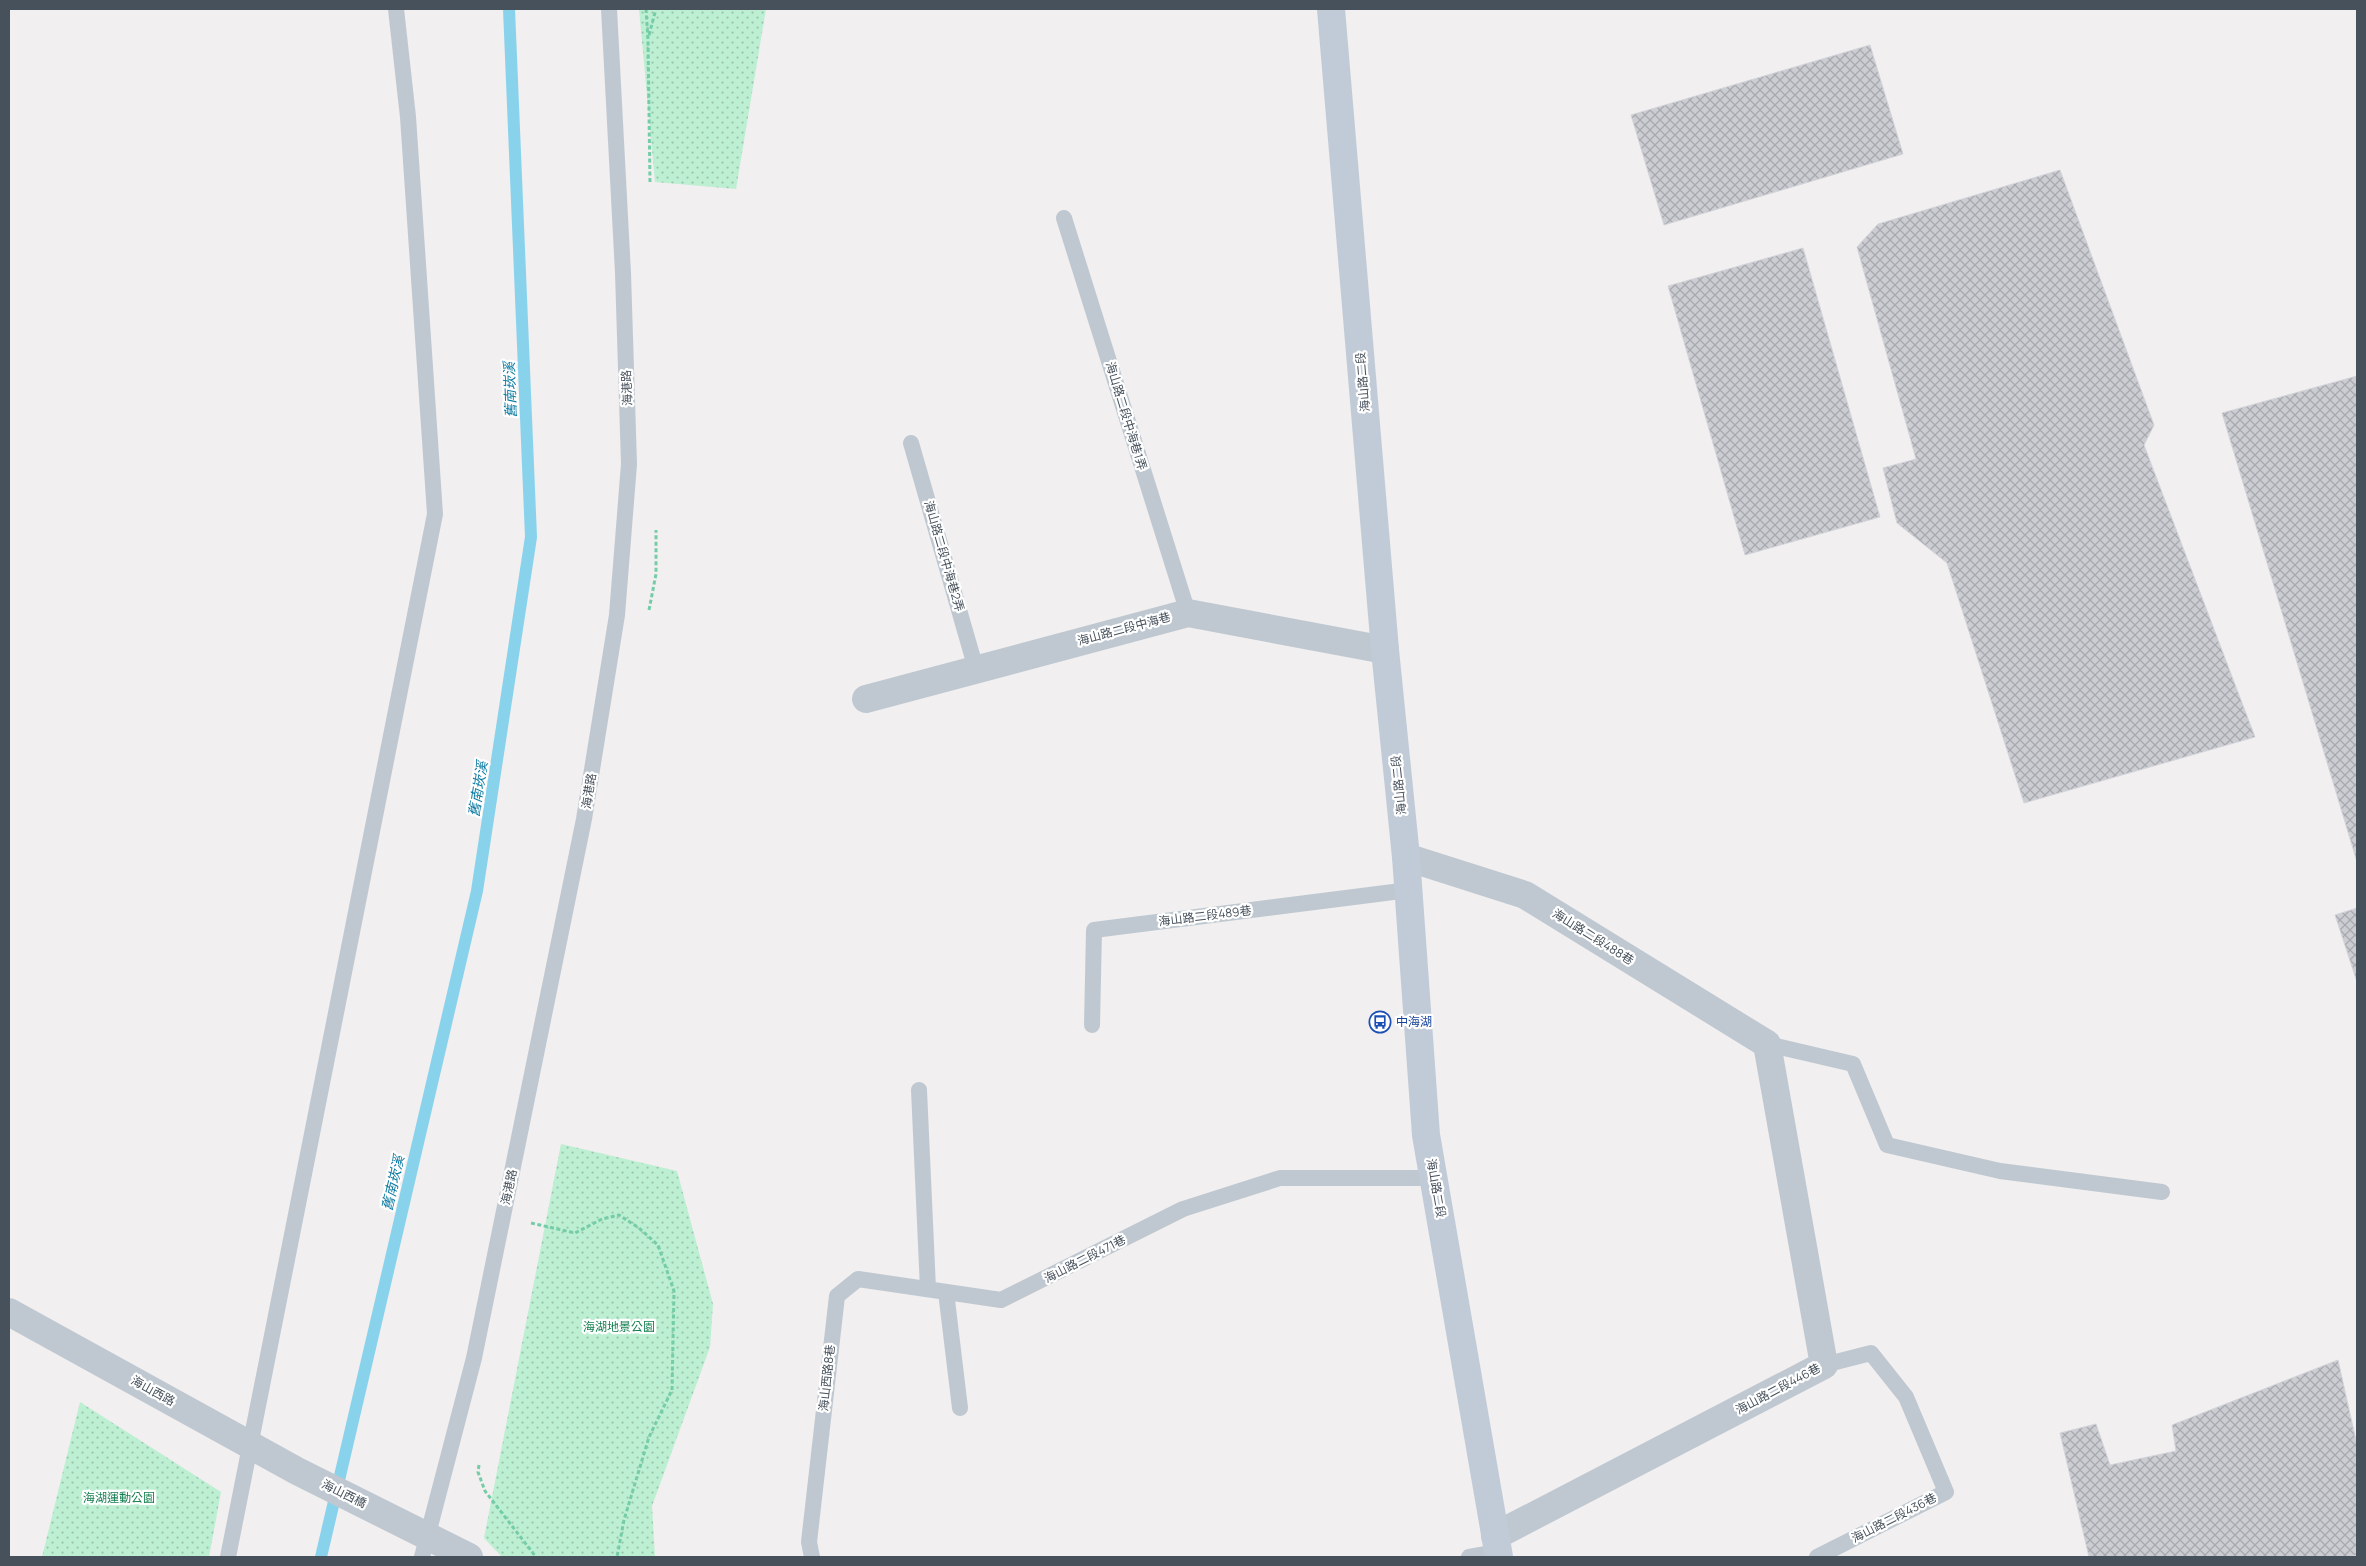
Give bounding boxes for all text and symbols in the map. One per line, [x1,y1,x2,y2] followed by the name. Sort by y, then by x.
[1351,351,1374,413] street label: 海山路二段
[1102,359,1151,472] street label: 海山路二段中海巷1弄
[499,360,520,418] water label: 舊南崁溪
[617,370,636,406] street label: 海港路
[920,498,968,613] street label: 海山路二段中海巷2弄
[1075,608,1172,649] street label: 海山路二段中海巷
[1387,754,1410,816] street label: 海山路二段
[464,758,492,818] water label: 舊南崁溪
[577,772,600,810] street label: 海港路
[1158,901,1252,930] street label: 海山路二段489巷
[1549,905,1637,968] street label: 海山路二段488巷
[1368,1010,1392,1034] bus stop icon: 中海湖
[1396,1013,1432,1030] place label: 中海湖
[377,1152,409,1212] water label: 舊南崁溪
[1423,1157,1450,1219] street label: 海山路二段
[496,1168,521,1206] street label: 海港路
[1041,1231,1129,1287] street label: 海山路二段471巷
[583,1318,655,1335] park label: 海湖地景公園
[815,1344,838,1412] street label: 海山西路8巷
[1732,1359,1823,1418] street label: 海山路二段446巷
[128,1371,178,1410] street label: 海山西路
[319,1475,370,1512] street label: 海山西橋
[83,1489,155,1506] park label: 海湖運動公園
[1848,1489,1939,1546] street label: 海山路二段436巷

